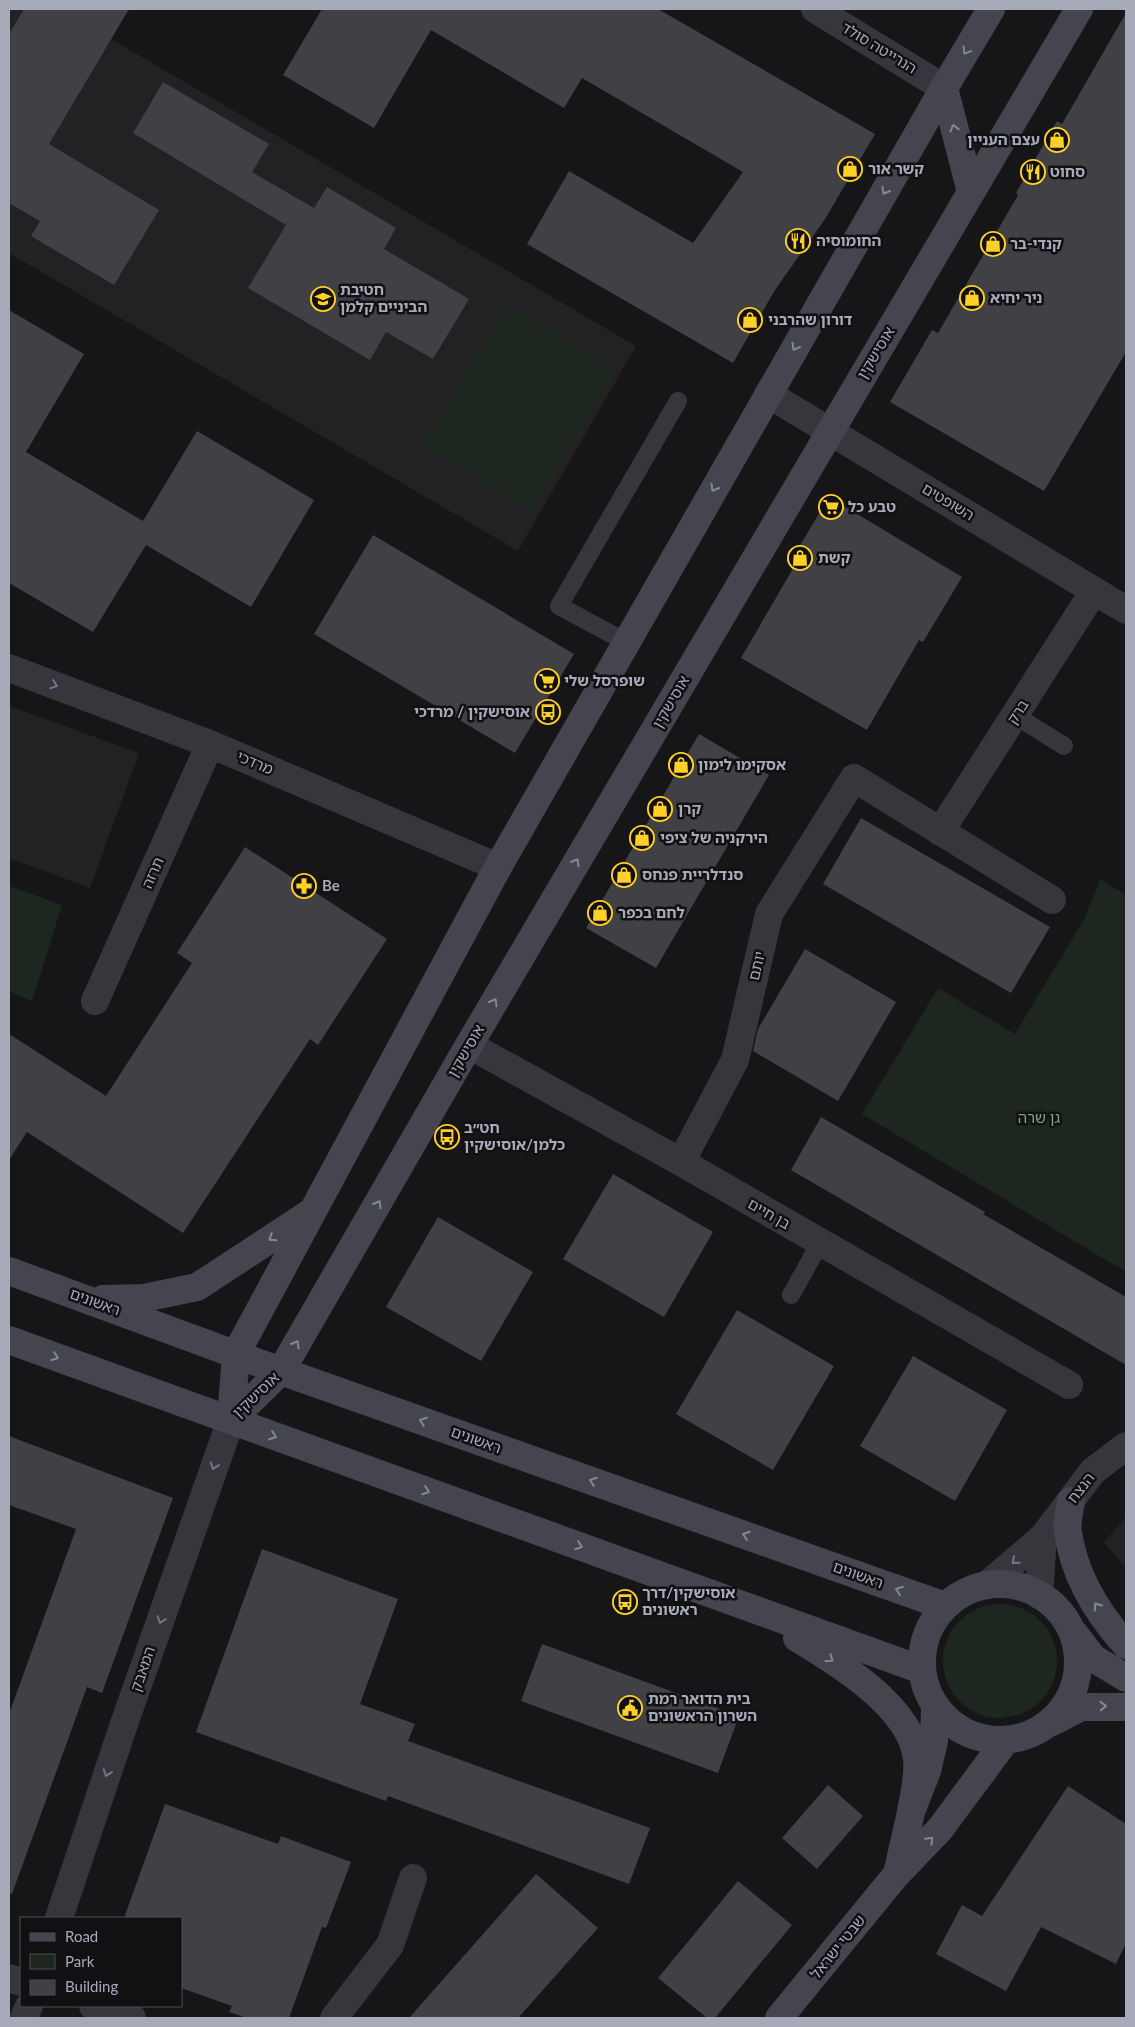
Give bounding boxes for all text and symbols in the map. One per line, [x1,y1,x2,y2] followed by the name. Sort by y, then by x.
[839,18,920,77] street label: הנרייטה סולד
[963,45,973,54] one-way arrow
[950,125,960,133] one-way arrow
[1044,127,1070,153] shop icon: עצם העניין
[967,130,1040,148] place label: עצם העניין
[837,156,863,182] shop icon: קשר אור
[868,159,924,177] place label: קשר אור
[1020,159,1046,185] restaurant icon: סחוט
[1050,162,1085,180] place label: סחוט
[881,186,891,195] one-way arrow
[785,228,811,254] restaurant icon: החומוסיה
[816,231,881,249] place label: החומוסיה
[980,231,1006,257] shop icon: קנדי-בר
[1010,234,1062,252] place label: קנדי-בר
[340,280,427,315] place label: חטיבת הביניים קלמן
[959,285,985,311] shop icon: ניר יחיא
[310,286,336,312] school or university icon: חטיבת הביניים קלמן
[990,288,1042,306] place label: ניר יחיא
[737,307,763,333] shop icon: דורון שהרבני
[768,310,853,328] place label: דורון שהרבני
[853,323,898,382] street label: אוסישקין
[792,342,802,351] one-way arrow
[919,479,978,524] street label: השופטים
[711,483,721,492] one-way arrow
[818,494,844,520] supermarket icon: טבע כל
[848,497,896,515] place label: טבע כל
[787,545,813,571] shop icon: קשת
[818,548,851,566] place label: קשת
[534,668,560,694] supermarket icon: שופרסל שלי
[564,671,645,689] place label: שופרסל שלי
[648,672,692,731] street label: אוסישקין
[50,679,58,689] one-way arrow
[1003,696,1032,727] street label: ברק
[535,699,561,725] bus stop icon: אוסישקין / מרדכי
[414,702,530,720] place label: אוסישקין / מרדכי
[235,746,276,778] street label: מרדכי
[668,752,694,778] shop icon: אסקימו לימון
[698,755,786,773] place label: אסקימו לימון
[647,796,673,822] shop icon: קרן
[678,799,701,817] place label: קרן
[629,825,655,851] shop icon: הירקניה של ציפי
[660,828,768,846] place label: הירקניה של ציפי
[137,854,167,891] street label: תרזה
[570,859,580,868] one-way arrow
[611,862,637,888] shop icon: סנדלריית פנחס
[642,865,743,883] place label: סנדלריית פנחס
[291,873,317,899] pharmacy icon: Be
[322,876,340,894] place label: Be
[587,900,613,926] shop icon: לחם בכפר
[618,903,685,921] place label: לחם בכפר
[744,949,768,982] street label: יותם
[488,999,498,1008] one-way arrow
[443,1021,487,1080] street label: אוסישקין
[1018,1108,1061,1126] park label: גן שרה
[464,1118,565,1153] place label: חט״ב כלמן/אוסישקין
[434,1124,460,1150] bus stop icon: חט״ב כלמן/אוסישקין
[745,1194,794,1233] street label: בן חיים
[371,1200,381,1209] one-way arrow
[268,1231,277,1241] one-way arrow
[68,1284,123,1318] street label: ראשונים
[290,1341,300,1350] one-way arrow
[50,1351,58,1361] one-way arrow
[228,1368,282,1421] street label: אוסישקין
[419,1417,428,1427] one-way arrow
[449,1422,504,1456] street label: ראשונים
[268,1430,277,1440] one-way arrow
[210,1462,220,1470] one-way arrow
[1063,1469,1098,1506] street label: הנצח
[589,1477,597,1487] one-way arrow
[421,1485,430,1495] one-way arrow
[742,1531,750,1541] one-way arrow
[574,1540,583,1550] one-way arrow
[1012,1555,1021,1564] one-way arrow
[831,1557,886,1591] street label: ראשונים
[642,1583,735,1618] place label: אוסישקין/דרך ראשונים
[895,1586,904,1596] one-way arrow
[612,1589,638,1615] bus stop icon: אוסישקין/דרך ראשונים
[1094,1602,1103,1612] one-way arrow
[157,1615,167,1623] one-way arrow
[126,1644,158,1694] street label: המאבק
[824,1653,834,1662] one-way arrow
[648,1689,757,1724] place label: בית הדואר רמת השרון הראשונים
[617,1695,643,1721] public building icon: בית הדואר רמת השרון הראשונים
[1099,1700,1107,1711] one-way arrow
[103,1769,113,1777] one-way arrow
[924,1836,933,1845] one-way arrow
[806,1911,869,1982] street label: שבטי ישראל
[20,1917,182,2007] legend
[65,1927,98,1945] text: Road
[65,1952,95,1970] text: Park
[65,1977,118,1995] text: Building

